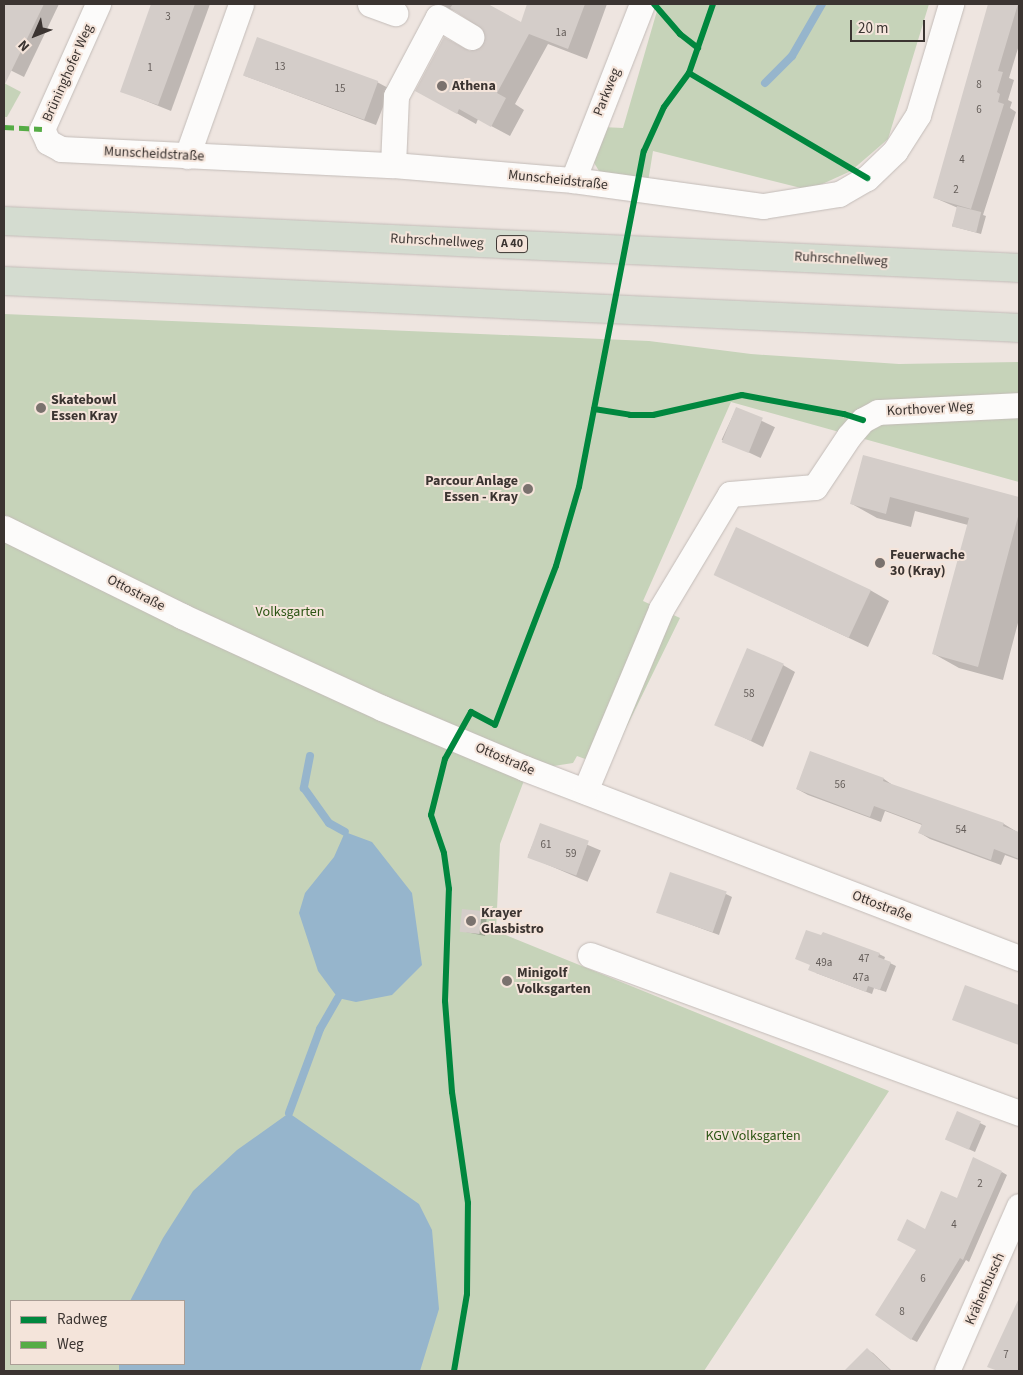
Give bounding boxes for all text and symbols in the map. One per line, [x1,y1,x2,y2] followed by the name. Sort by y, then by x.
[10,10,60,60] north arrow
[165,10,171,24] house number: 3
[853,10,928,42] scale bar
[858,18,888,39] text: 20 m
[39,22,97,124] street label: Brüninghofer Weg
[555,26,567,40] house number: 1a
[14,35,35,56] text: N
[275,60,285,74] house number: 13
[147,61,153,75] house number: 1
[590,66,624,118] street label: Parkweg
[452,78,496,94] place label: Athena
[976,78,982,92] house number: 8
[436,80,448,92] marker: Athena
[335,82,345,96] house number: 15
[976,103,982,117] house number: 6
[103,143,205,165] street label: Munscheidstraße
[959,153,965,167] house number: 4
[507,166,609,194] street label: Munscheidstraße
[953,183,959,197] house number: 2
[390,230,484,252] street label: Ruhrschnellweg
[496,234,528,253] road number: A 40
[794,248,888,270] street label: Ruhrschnellweg
[51,392,118,424] place label: Skatebowl Essen Kray
[886,398,974,420] street label: Korthover Weg
[35,402,47,414] marker: Skatebowl Essen Kray
[425,473,518,506] place label: Parcour Anlage Essen - Kray
[522,483,534,495] marker: Parcour Anlage Essen - Kray
[890,547,965,580] place label: Feuerwache 30 (Kray)
[874,557,886,569] marker: Feuerwache 30 (Kray)
[104,571,168,615] street label: Ottostraße
[256,604,324,620] park label: Volksgarten
[744,687,754,701] house number: 58
[473,739,537,779] street label: Ottostraße
[835,778,845,792] house number: 56
[956,823,966,837] house number: 54
[541,838,551,852] house number: 61
[566,847,576,861] house number: 59
[850,887,914,925] street label: Ottostraße
[481,905,544,938] place label: Krayer Glasbistro
[465,915,477,927] marker: Krayer Glasbistro
[859,952,869,966] house number: 47
[816,956,832,970] house number: 49a
[517,965,591,998] place label: Minigolf Volksgarten
[853,971,869,985] house number: 47a
[501,975,513,987] marker: Minigolf Volksgarten
[705,1128,801,1144] park label: KGV Volksgarten
[977,1177,983,1191] house number: 2
[951,1218,957,1232] house number: 4
[962,1250,1008,1328] street label: Krähenbusch
[920,1272,926,1286] house number: 6
[10,1300,185,1365] legend
[899,1305,905,1319] house number: 8
[57,1309,107,1330] text: Radweg
[57,1334,84,1355] text: Weg
[1003,1348,1009,1362] house number: 7

